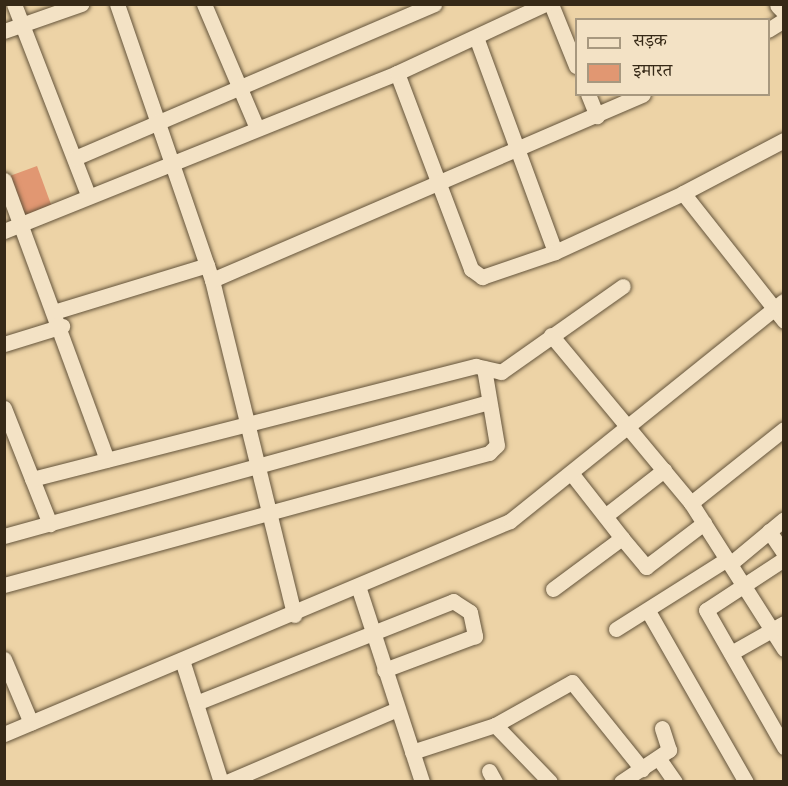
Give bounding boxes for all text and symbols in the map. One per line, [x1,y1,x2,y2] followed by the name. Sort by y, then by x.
[575,18,770,96] legend
[633,29,667,51] text: सड़क
[633,59,672,81] text: इमारत

